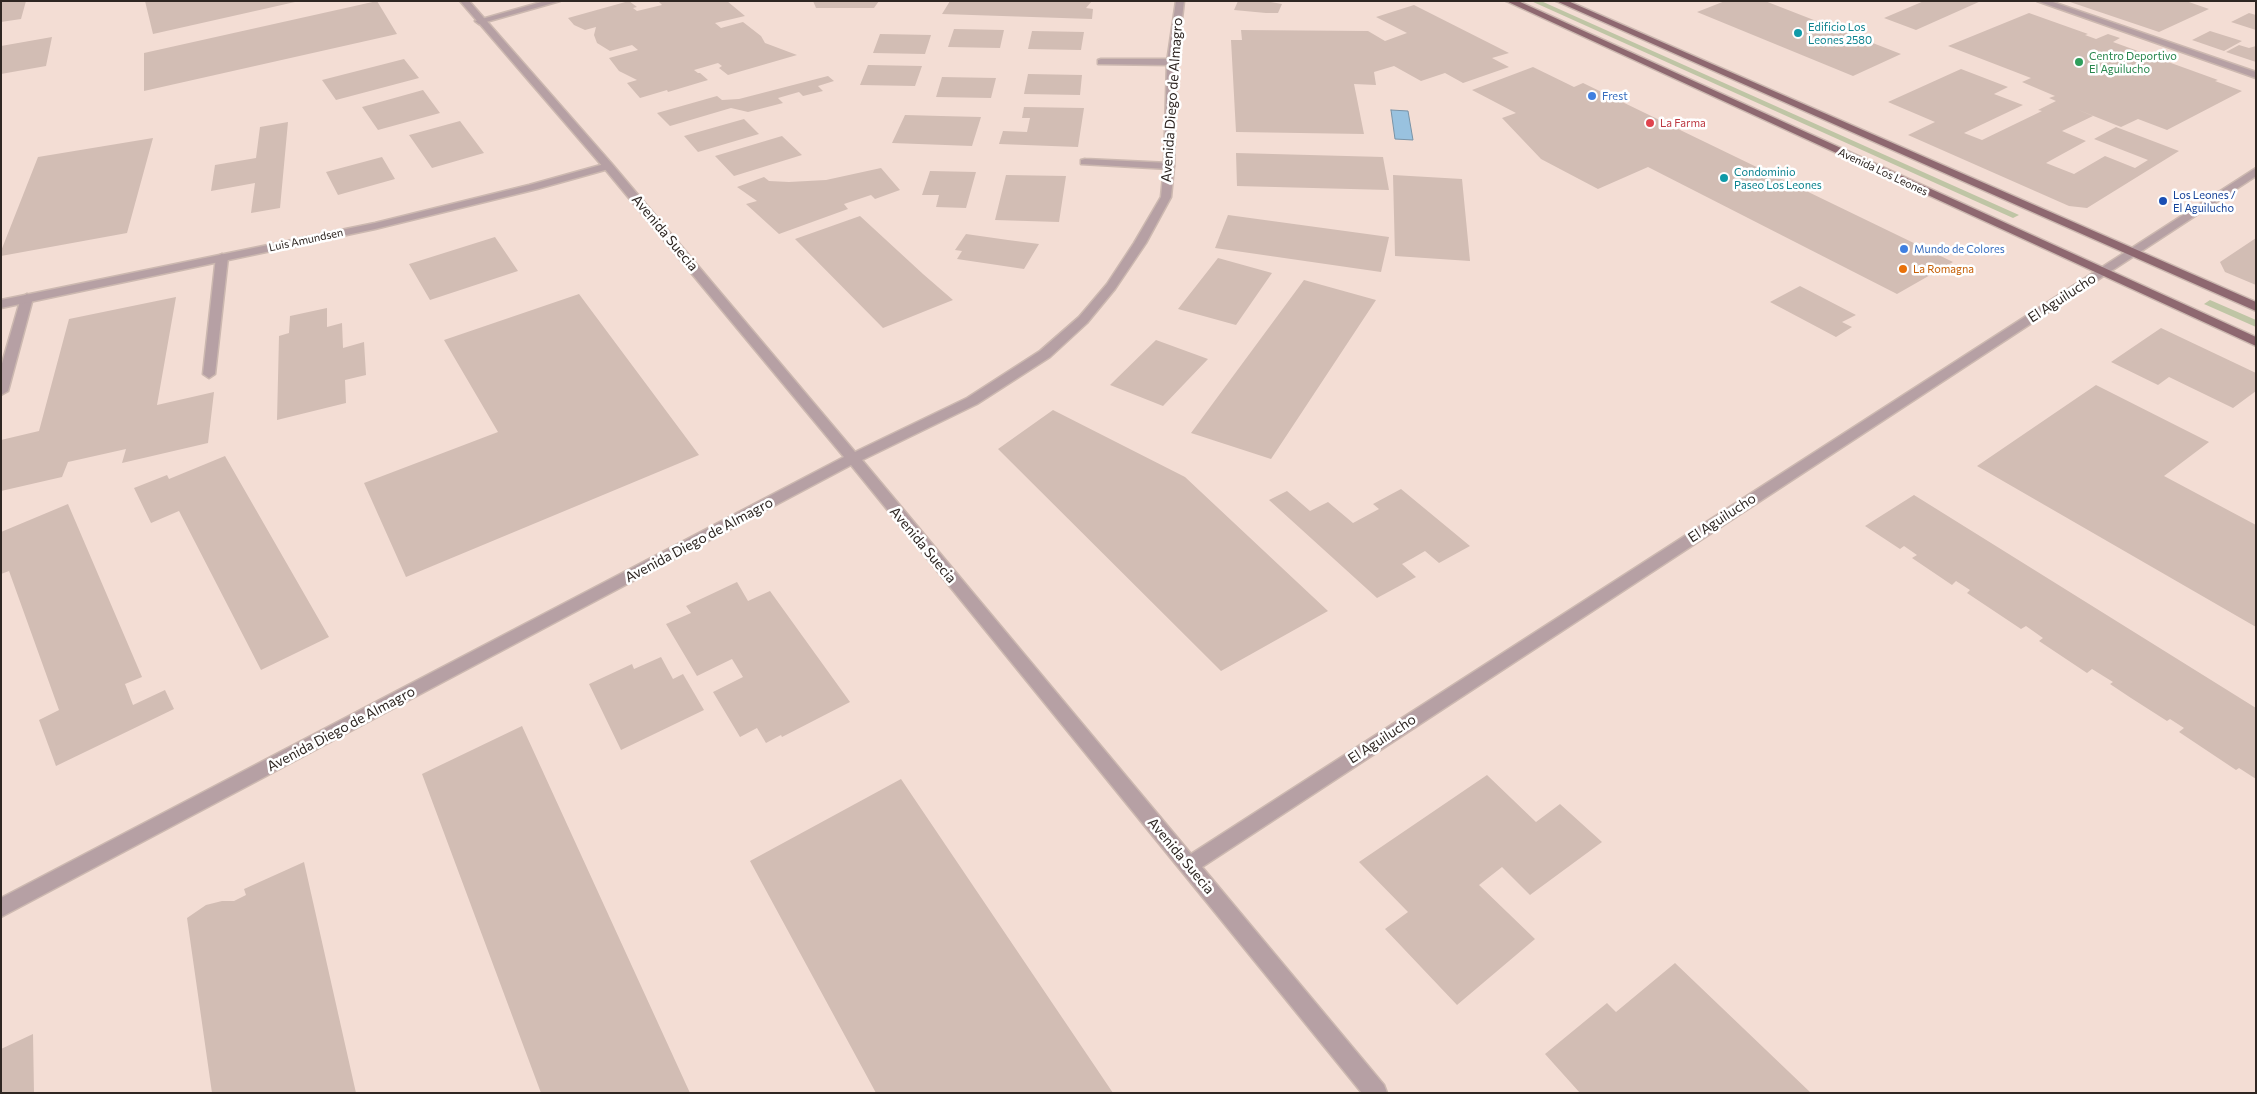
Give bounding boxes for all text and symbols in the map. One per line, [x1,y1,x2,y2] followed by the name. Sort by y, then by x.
[1158,17,1186,183] street label: Avenida Diego de Almagro
[1808,20,1872,46] place label: Edificio Los Leones 2580
[1792,27,1804,39] marker: Edificio Los Leones 2580
[2089,49,2177,75] place label: Centro Deportivo El Aguilucho
[2073,56,2085,68] marker: Centro Deportivo El Aguilucho
[1602,89,1628,103] place label: Frest
[1586,90,1598,102] marker: Frest
[1660,116,1706,130] place label: La Farma
[1644,117,1656,129] marker: La Farma
[1836,145,1930,199] street label: Avenida Los Leones
[1734,165,1822,191] place label: Condominio Paseo Los Leones
[1718,172,1730,184] marker: Condominio Paseo Los Leones
[2173,188,2236,214] place label: Los Leones / El Aguilucho
[628,191,702,275] street label: Avenida Suecia
[2157,195,2169,207] marker: Los Leones / El Aguilucho
[268,226,344,254] street label: Luis Amundsen
[1914,242,2005,256] place label: Mundo de Colores
[1898,243,1910,255] marker: Mundo de Colores
[1913,262,1974,276] place label: La Romagna
[1897,263,1909,275] marker: La Romagna
[2025,270,2099,326] street label: El Aguilucho
[1685,490,1759,546] street label: El Aguilucho
[622,494,776,586] street label: Avenida Diego de Almagro
[886,503,960,587] street label: Avenida Suecia
[264,683,418,775] street label: Avenida Diego de Almagro
[1345,711,1419,767] street label: El Aguilucho
[1144,814,1218,898] street label: Avenida Suecia

